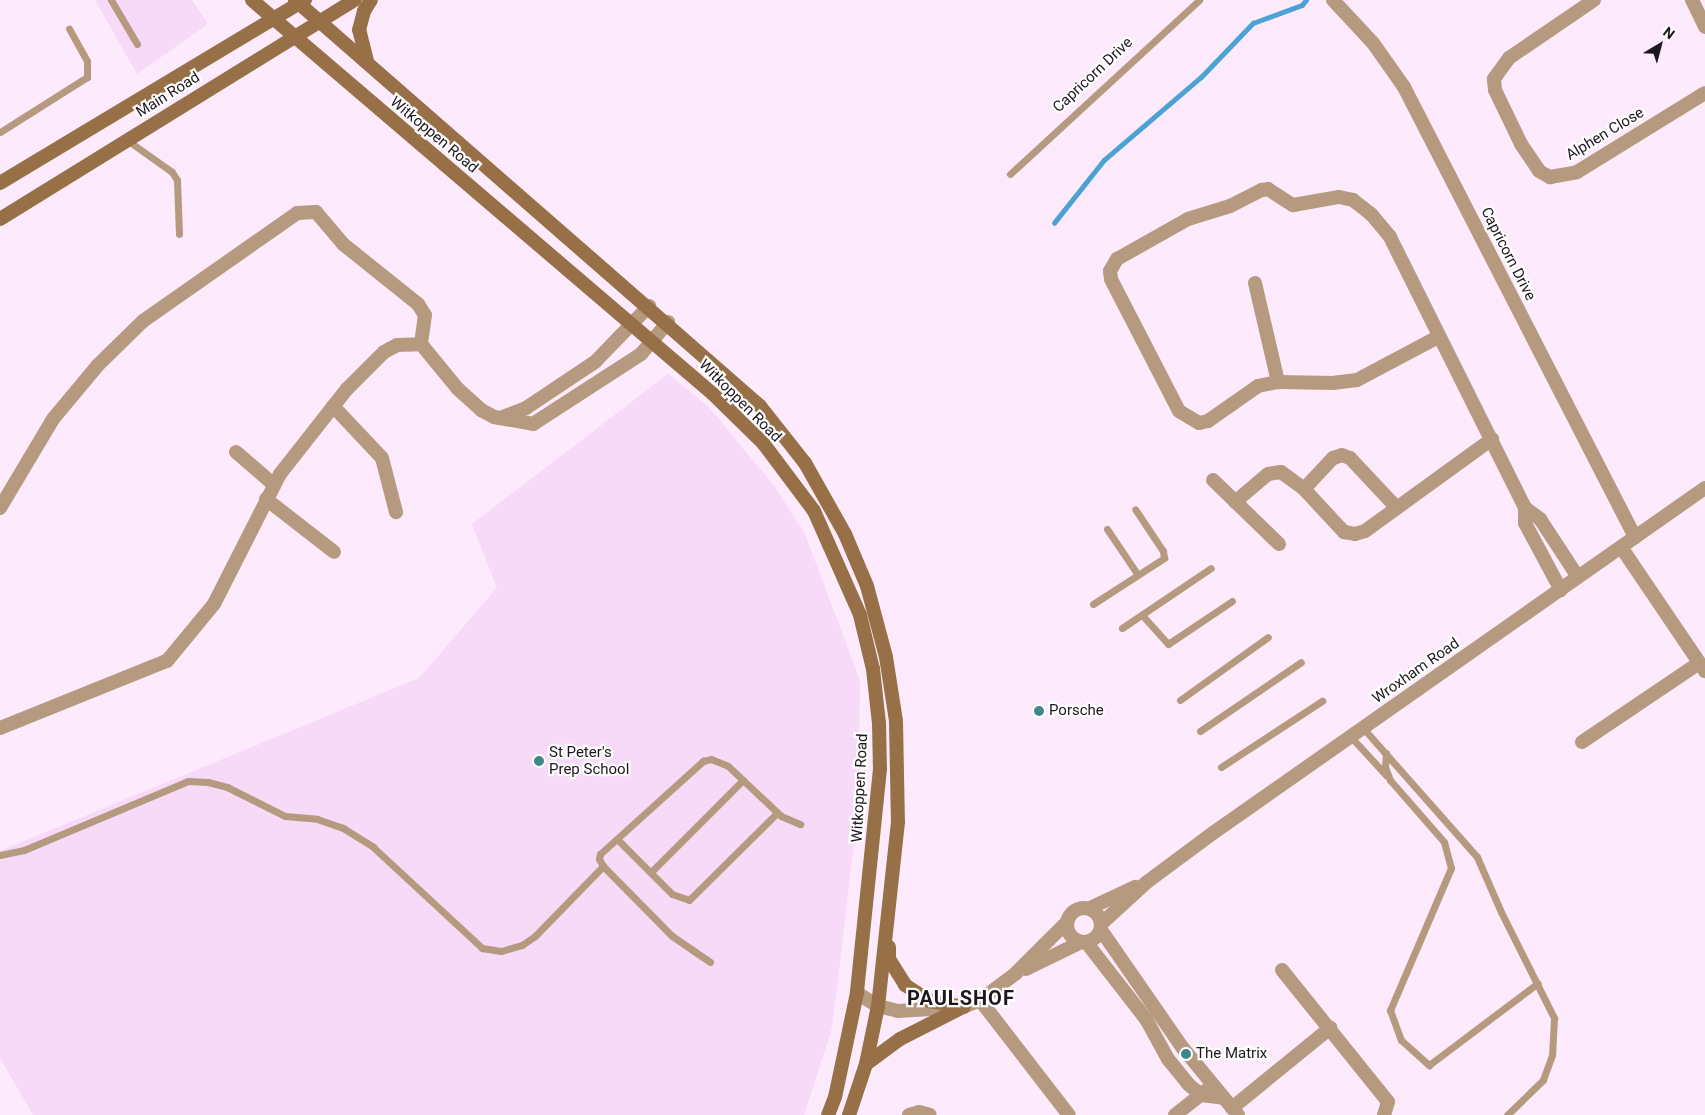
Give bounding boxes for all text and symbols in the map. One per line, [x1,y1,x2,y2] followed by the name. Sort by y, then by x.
[1635,20,1685,70] north arrow
[1660,24,1678,42] text: N
[1049,34,1137,116] street label: Capricorn Drive
[133,68,203,122] street label: Main Road
[386,93,482,177] street label: Witkoppen Road
[1563,104,1647,164] street label: Alphen Close
[1477,204,1539,304] street label: Capricorn Drive
[695,356,785,446] street label: Witkoppen Road
[1369,634,1463,708] street label: Wroxham Road
[1049,702,1104,720] place label: Porsche
[1033,705,1045,717] marker: Porsche
[848,733,872,843] street label: Witkoppen Road
[549,743,629,778] place label: St Peter's Prep School
[533,755,545,767] marker: St Peter's Prep School
[906,986,1016,1010] district label: PAULSHOF
[1196,1045,1267,1063] place label: The Matrix
[1180,1048,1192,1060] marker: The Matrix

